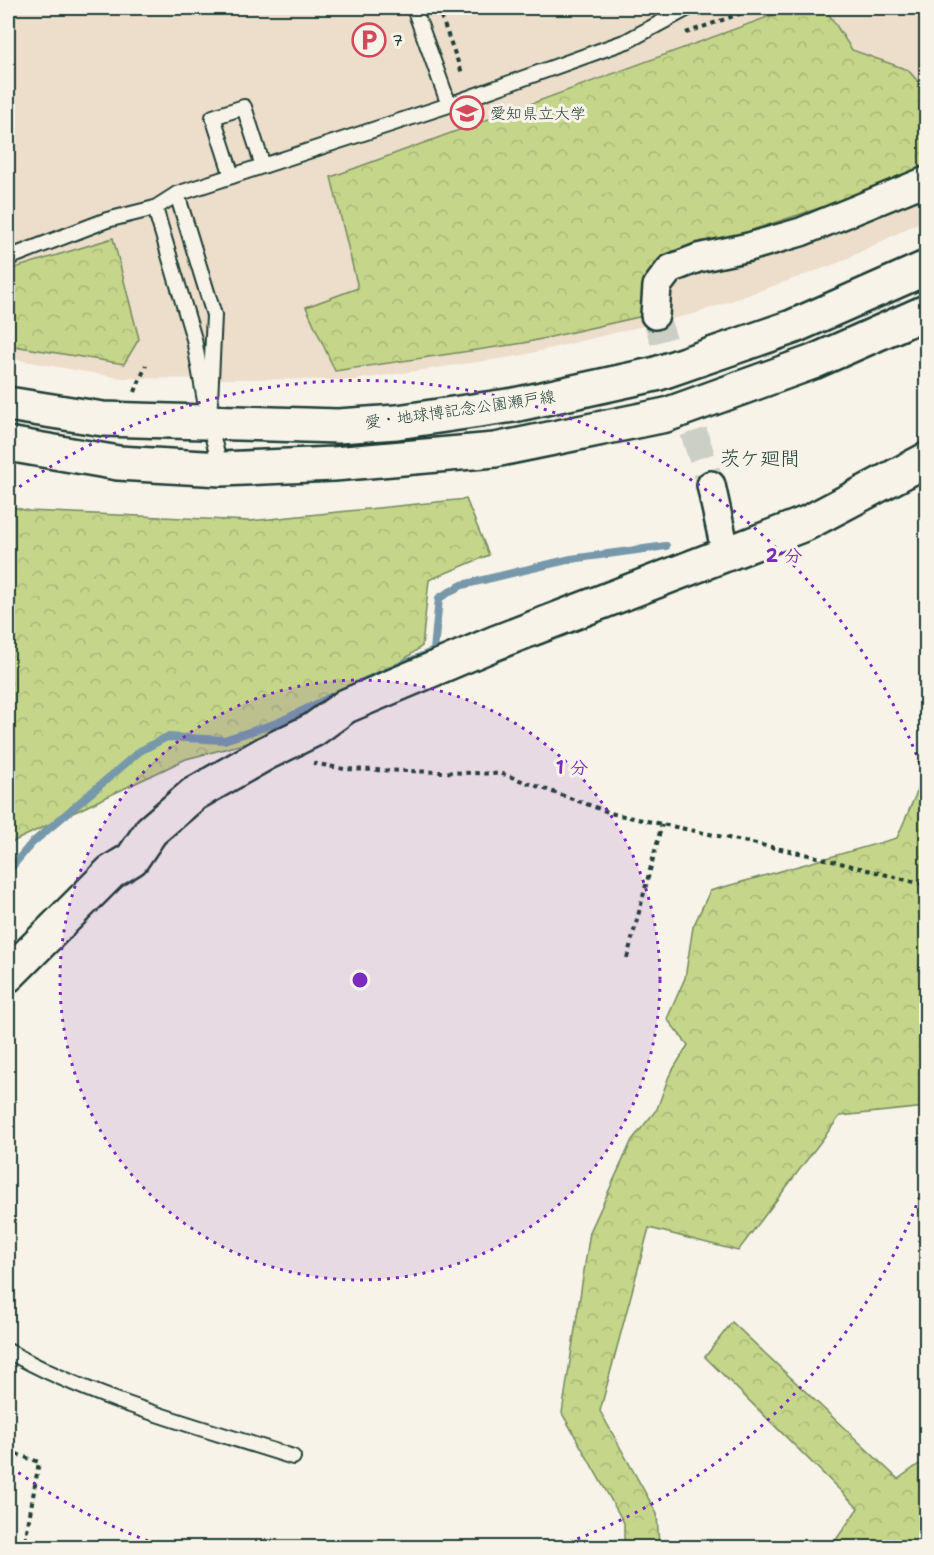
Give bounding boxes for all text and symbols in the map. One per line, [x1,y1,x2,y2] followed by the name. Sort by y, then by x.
[351,22,387,58] parking icon: 7
[392,30,403,51] place label: 7
[449,95,485,131] school or university icon: 愛知県立大学
[490,103,586,124] place label: 愛知県立大学
[364,386,557,433] street label: 愛・地球博記念公園瀬戸線
[720,445,800,471] district label: 茨ケ廻間
[766,544,802,568] text: 2 分
[556,756,588,780] text: 1 分
[350,970,370,990] centre of rings

